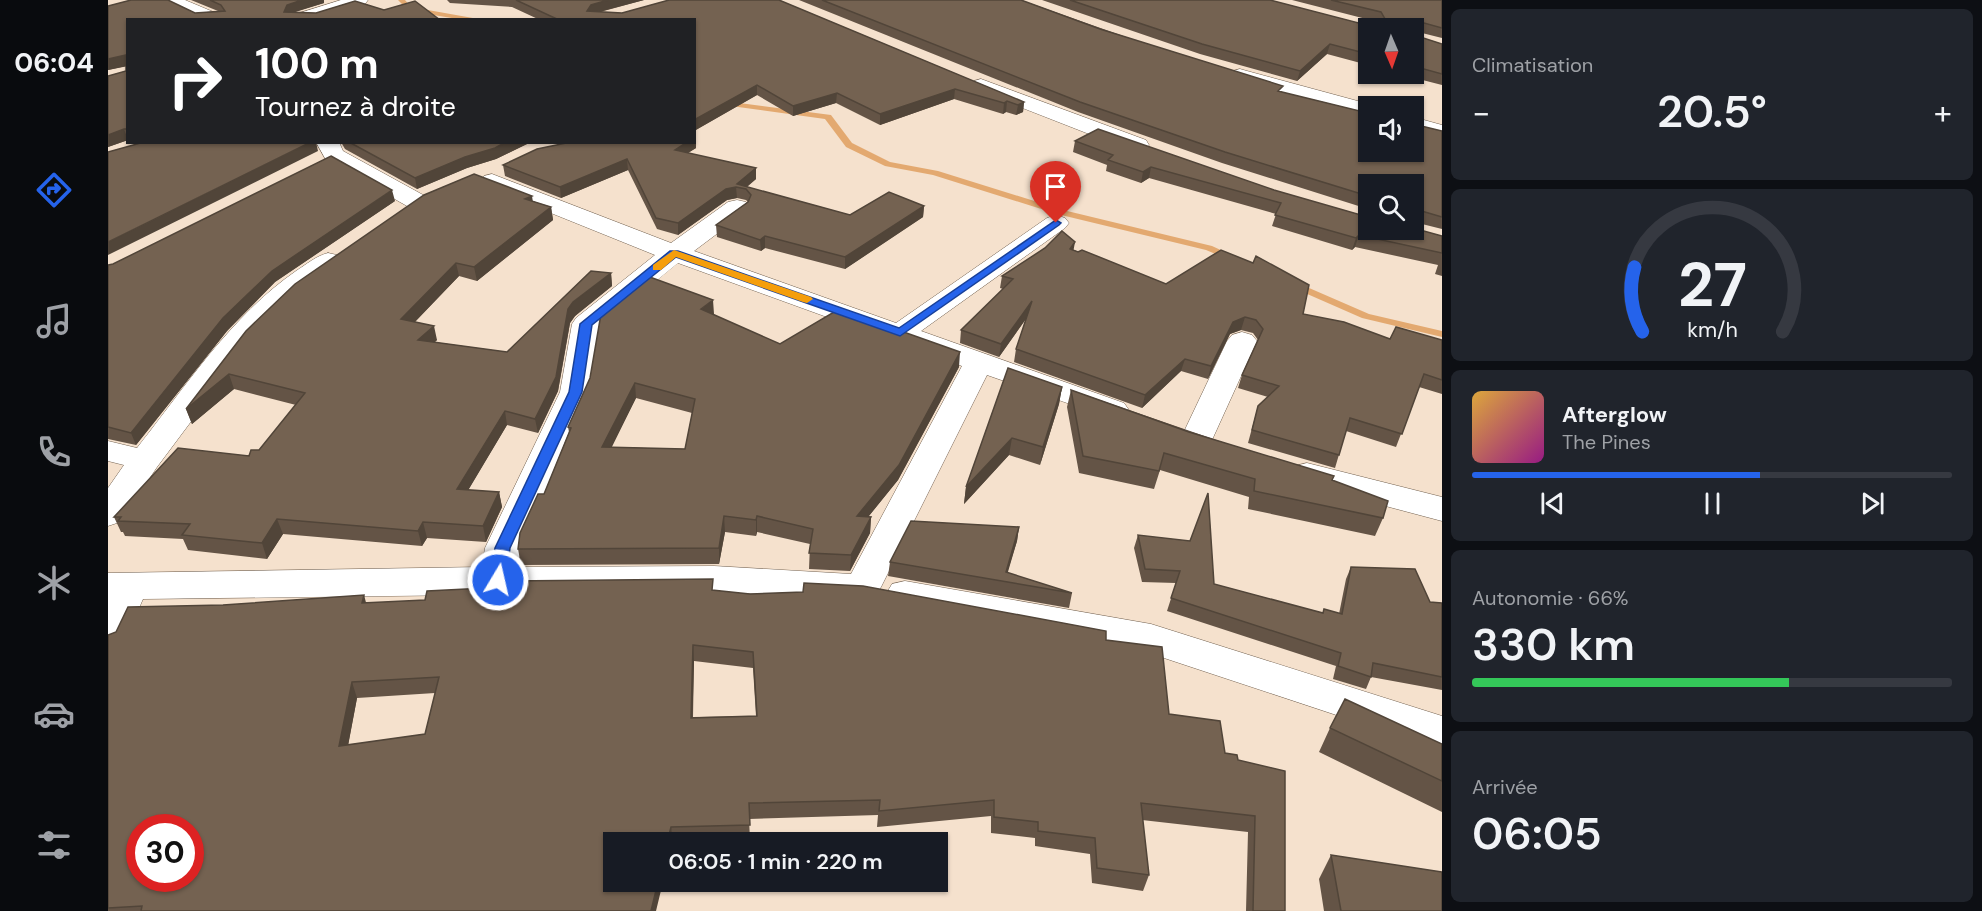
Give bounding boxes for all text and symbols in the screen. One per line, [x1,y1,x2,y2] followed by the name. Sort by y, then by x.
[1358,18,1424,84] north arrow
[1358,18,1424,240] map controls
[255,36,379,91] text: 100 m
[156,42,234,120] icon: right
[14,45,94,80] text: 06:04
[1472,52,1593,78] text: Climatisation
[1657,82,1767,141] text: 20.5°
[255,89,456,124] text: Tournez à droite
[1472,91,1490,134] text: −
[1934,91,1952,134] text: +
[1358,96,1424,162] button: sound
[1030,161,1081,223] pin
[33,169,75,211] icon: directions
[1039,170,1072,203] icon: arrive
[1358,174,1424,240] button: search
[1677,244,1747,325] text: 27
[33,300,75,342] icon: music
[1687,317,1737,345] text: km/h
[1562,400,1667,429] text: Afterglow
[1562,429,1651,455] text: The Pines
[33,431,75,473] icon: phone
[1536,487,1569,520] icon: previous
[1696,487,1729,520] icon: pause
[1856,487,1889,520] icon: next
[466,548,530,612] position arrow
[33,562,75,604] icon: climate
[1472,585,1628,611] text: Autonomie · 66%
[1472,615,1635,674] text: 330 km
[33,693,75,735] icon: car
[1472,774,1538,800] text: Arrivée
[1472,804,1602,863] text: 06:05
[126,814,204,892] speed limit sign: 30
[33,824,75,866] icon: filters
[668,847,883,876] text: 06:05 · 1 min · 220 m

